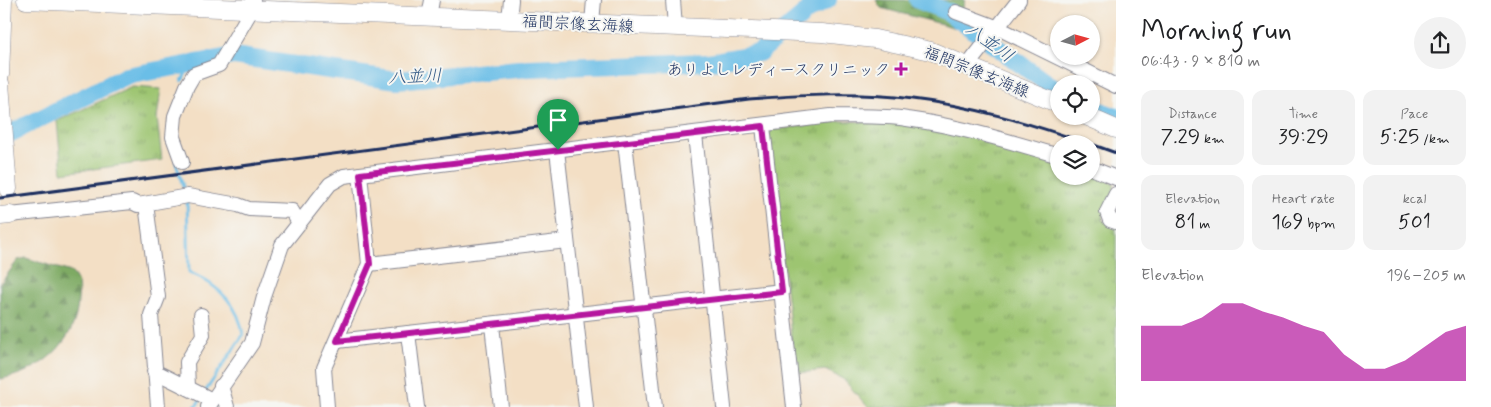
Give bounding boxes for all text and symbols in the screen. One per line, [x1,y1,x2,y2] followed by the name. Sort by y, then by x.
[521,11,634,38] street label: 福間宗像玄海線
[1141,13,1292,50] text: Morning run
[1050,15,1100,65] north arrow
[1050,15,1100,185] map controls
[961,17,1018,68] water label: 八並川
[1414,17,1466,69] button: share
[921,42,1032,103] street label: 福間宗像玄海線
[1141,51,1260,72] text: 06:43 · 9 × 810 m
[667,60,890,81] place label: ありよしレディースクリニック
[894,62,908,76] marker: ありよしレディースクリニック
[388,64,442,90] water label: 八並川
[1050,75,1100,125] button: locate
[537,99,579,150] pin
[1168,105,1217,123] text: Distance
[1289,105,1318,123] text: Time
[1401,105,1428,123] text: Pace
[544,106,572,134] icon: arrive
[1160,123,1200,151] text: 7.29
[1278,123,1329,151] text: 39:29
[1379,123,1419,151] text: 5:25
[1200,130,1225,148] text: km
[1419,130,1450,148] text: /km
[1050,135,1100,185] button: layers
[1165,190,1220,208] text: Elevation
[1272,190,1335,208] text: Heart rate
[1403,190,1426,208] text: kcal
[1175,208,1195,236] text: 81
[1271,208,1304,236] text: 169
[1398,208,1431,236] text: 501
[1195,215,1210,233] text: m
[1304,215,1336,233] text: bpm
[1141,265,1204,286] text: Elevation
[1387,265,1466,286] text: 196–205 m

